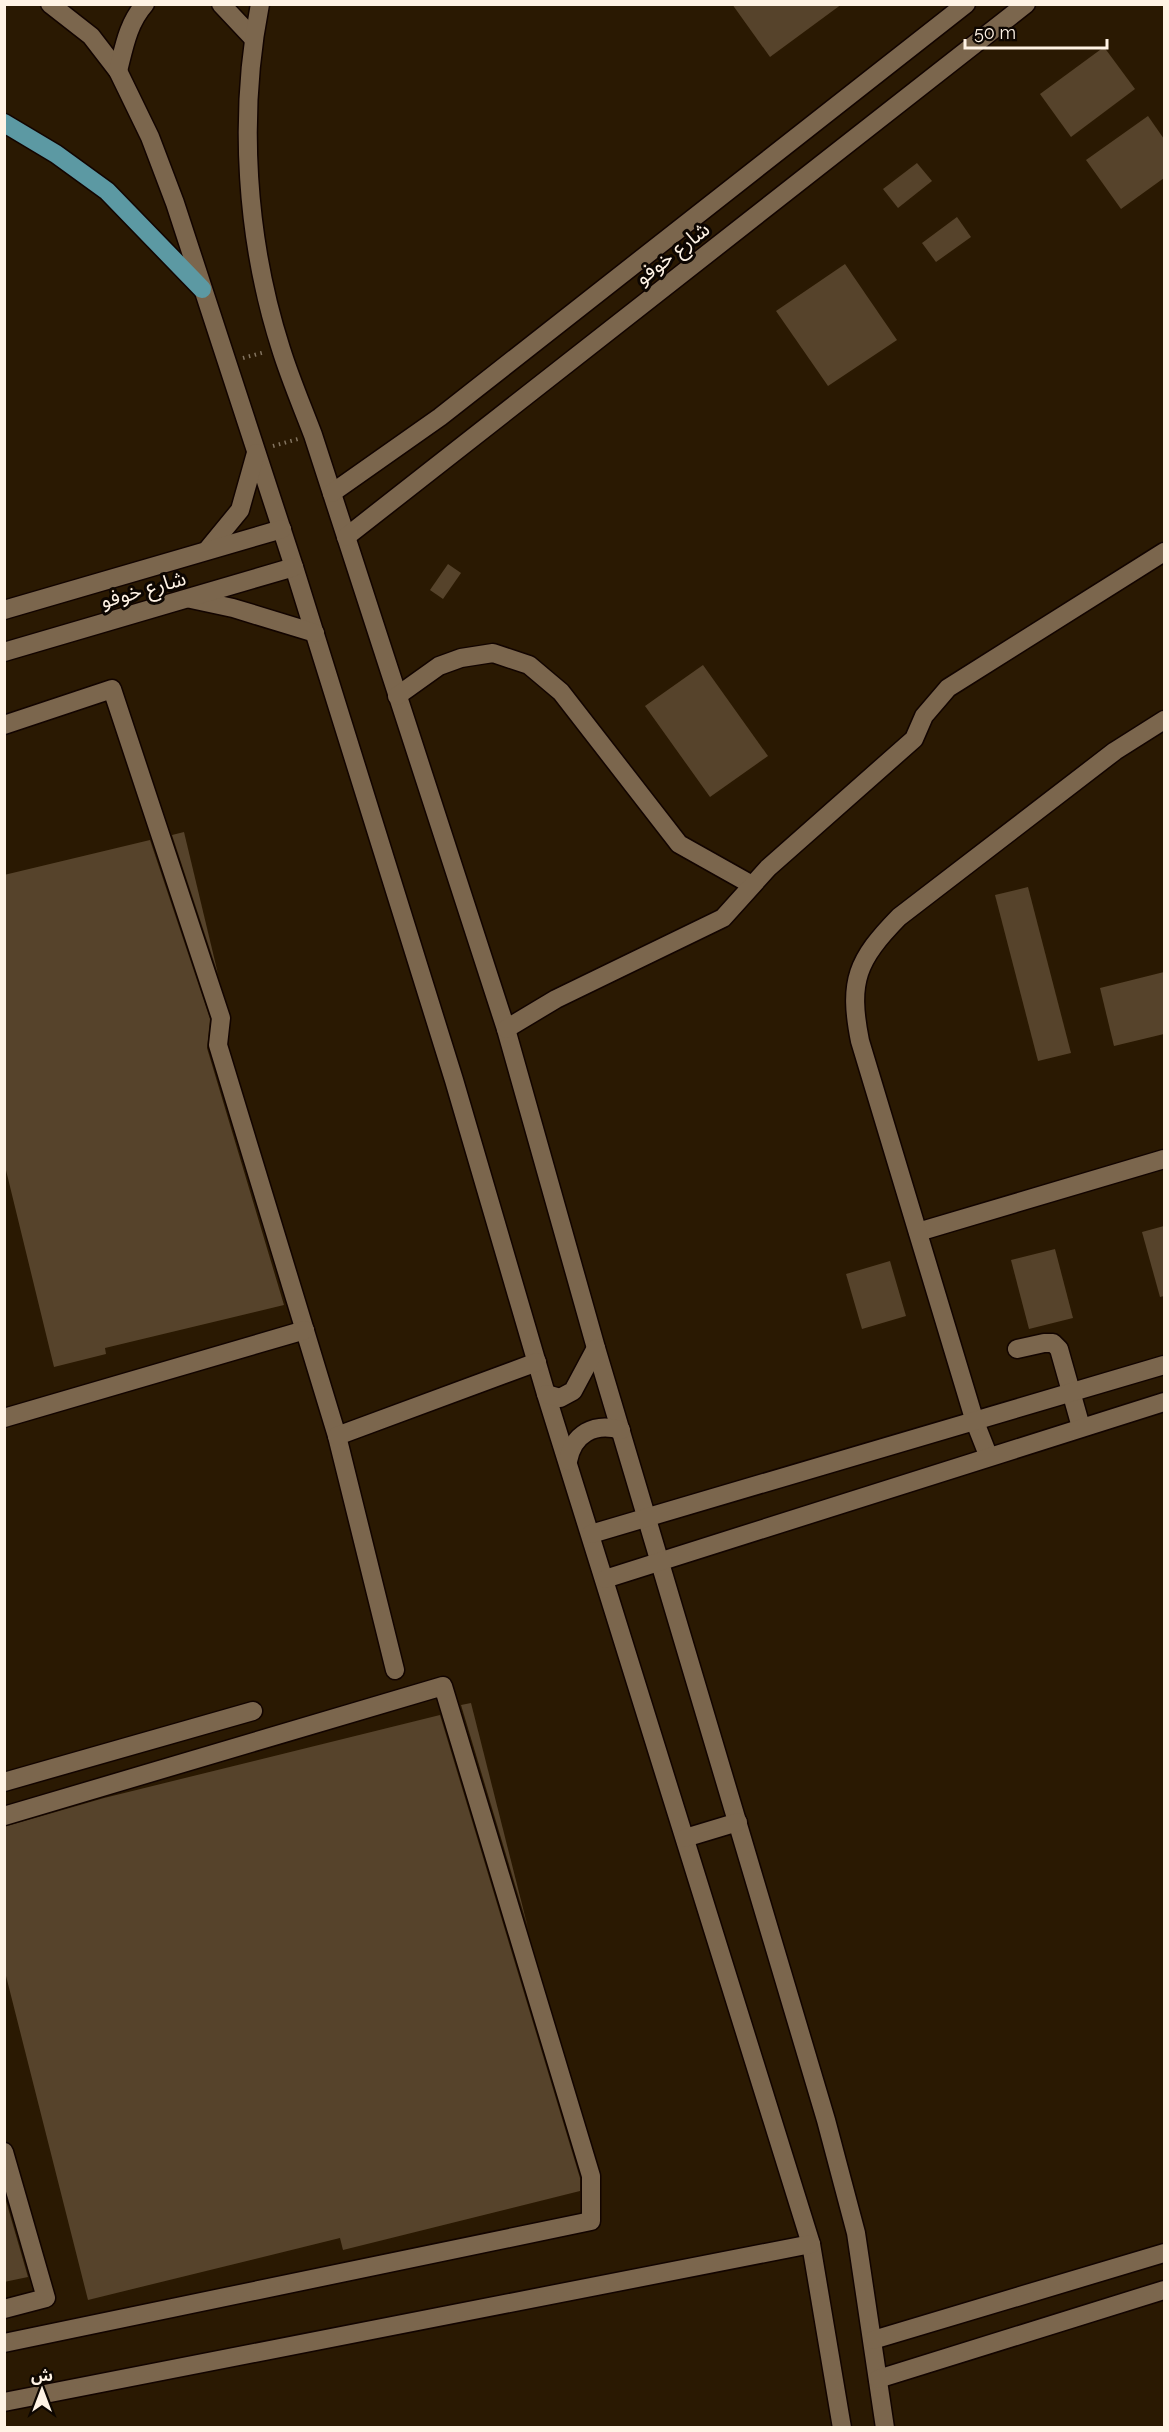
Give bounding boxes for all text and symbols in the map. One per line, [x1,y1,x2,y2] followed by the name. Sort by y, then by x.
[965,12,1108,50] scale bar
[974,22,1016,43] text: 50 m
[630,216,716,292] street label: شارع خوفو
[97,565,190,616] street label: شارع خوفو
[12,2360,72,2420] north arrow
[31,2366,53,2385] text: ش

